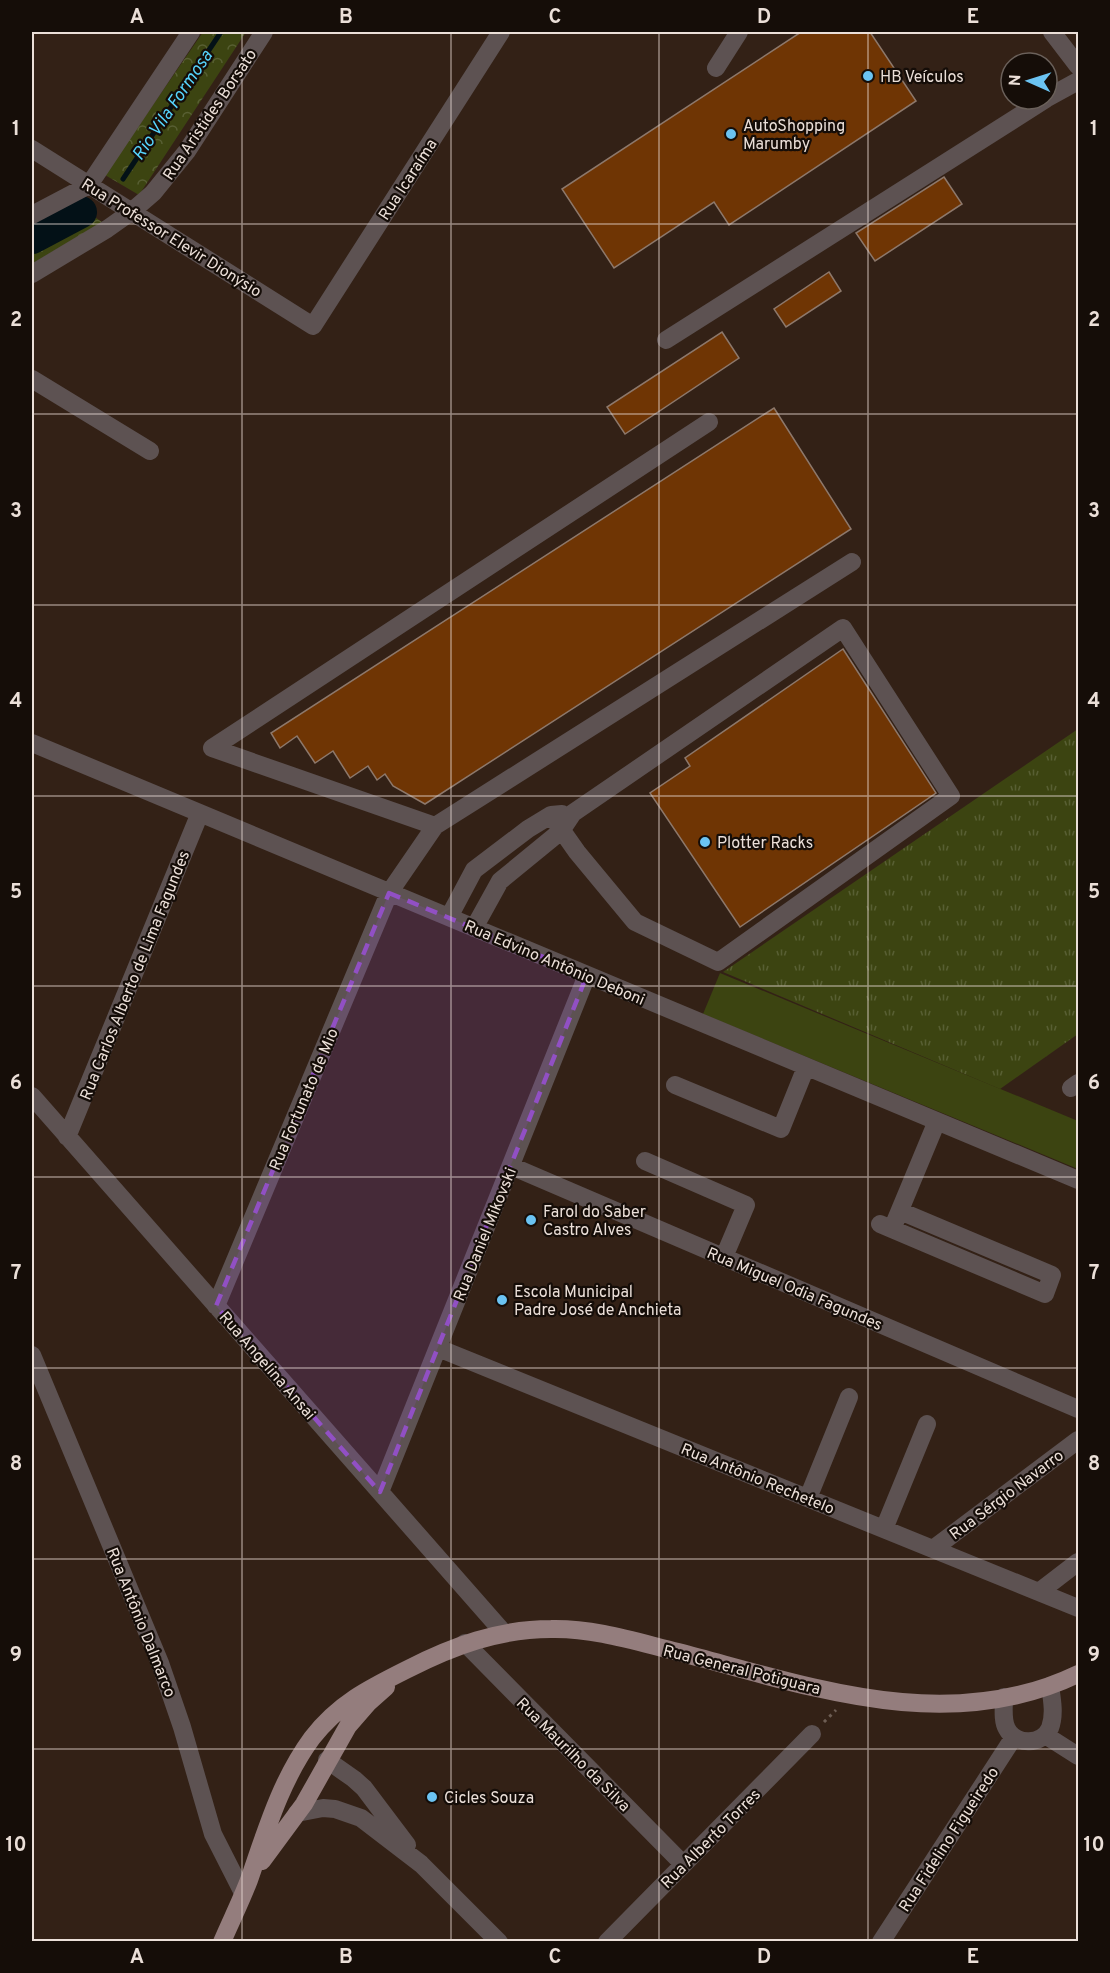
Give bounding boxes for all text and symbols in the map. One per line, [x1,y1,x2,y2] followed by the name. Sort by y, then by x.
[130,5,144,31] text: A
[339,5,353,31] text: B
[549,5,561,31] text: C
[757,5,771,31] text: D
[967,5,979,31] text: E
[128,46,219,165] water label: Rio Vila Formosa
[159,46,262,184] street label: Rua Aristides Borsato
[999,51,1059,111] north arrow
[880,68,964,88] place label: HB Veículos
[861,69,875,83] marker: HB Veículos
[1006,74,1026,87] text: N
[12,117,20,143] text: 1
[743,117,845,155] place label: AutoShopping Marumby
[1090,117,1098,143] text: 1
[724,127,738,141] marker: AutoShopping Marumby
[375,136,442,225] street label: Rua Icaraíma
[77,175,265,303] street label: Rua Professor Elevir Dionýsio
[10,308,22,334] text: 2
[1088,308,1100,334] text: 2
[10,499,22,525] text: 3
[1088,499,1100,525] text: 3
[10,689,22,715] text: 4
[1088,689,1100,715] text: 4
[717,834,813,854] place label: Plotter Racks
[698,835,712,849] marker: Plotter Racks
[77,848,195,1103] street label: Rua Carlos Alberto de Lima Fagundes
[10,880,22,906] text: 5
[1088,880,1100,906] text: 5
[461,917,647,1011] street label: Rua Edvino Antônio Deboni
[266,1026,344,1174] street label: Rua Fortunato de Mio
[10,1071,22,1097] text: 6
[1088,1071,1100,1097] text: 6
[450,1165,522,1304] street label: Rua Daniel Mikovski
[543,1203,646,1241] place label: Farol do Saber Castro Alves
[524,1213,538,1227] marker: Farol do Saber Castro Alves
[704,1244,885,1336] street label: Rua Miguel Odia Fagundes
[11,1261,21,1287] text: 7
[1089,1261,1099,1287] text: 7
[514,1283,681,1321] place label: Escola Municipal Padre José de Anchieta
[495,1293,509,1307] marker: Escola Municipal Padre José de Anchieta
[214,1308,319,1425] street label: Rua Angelina Ansai
[678,1440,837,1520] street label: Rua Antônio Rechetelo
[946,1446,1068,1545] street label: Rua Sérgio Navarro
[10,1452,22,1478] text: 8
[1088,1452,1100,1478] text: 8
[101,1545,179,1701] street label: Rua Antônio Dalmarco
[661,1642,822,1700] street label: Rua General Potiguara
[10,1643,22,1669] text: 9
[1088,1643,1100,1669] text: 9
[511,1694,634,1817] street label: Rua Maurilho da Silva
[895,1764,1004,1916] street label: Rua Fidelino Figueiredo
[657,1785,766,1894] street label: Rua Alberto Torres
[444,1789,534,1809] place label: Cicles Souza
[425,1790,439,1804] marker: Cicles Souza
[5,1833,27,1859] text: 10
[1083,1833,1105,1859] text: 10
[130,1945,144,1971] text: A
[339,1945,353,1971] text: B
[549,1945,561,1971] text: C
[757,1945,771,1971] text: D
[967,1945,979,1971] text: E

